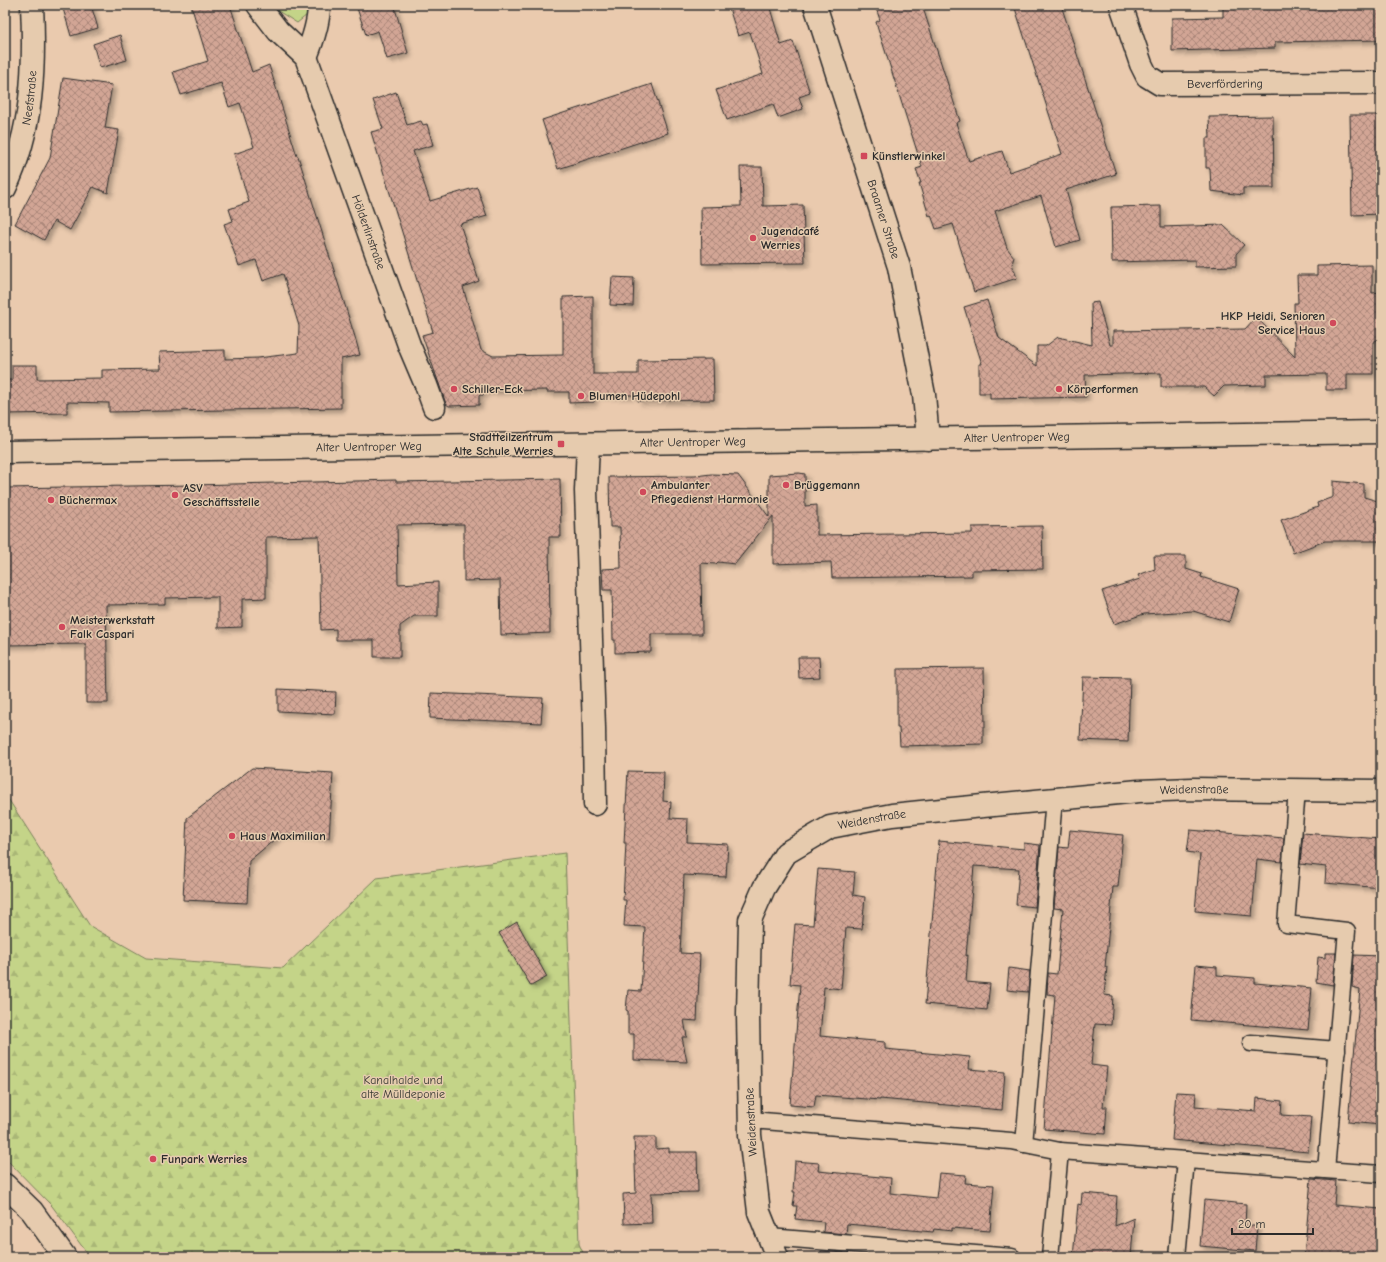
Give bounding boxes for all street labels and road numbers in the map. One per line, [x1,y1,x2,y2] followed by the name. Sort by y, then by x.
[19,70,39,126] street label: Neefstraße
[1187,77,1263,91] street label: Beverfördering
[864,178,903,261] street label: Braamer Straße
[349,193,388,271] street label: Hölderlinstraße
[964,430,1070,445] street label: Alter Uentroper Weg
[640,434,746,450] street label: Alter Uentroper Weg
[316,439,422,454] street label: Alter Uentroper Weg
[1160,782,1229,797] street label: Weidenstraße
[837,807,907,832] street label: Weidenstraße
[742,1087,760,1157] street label: Weidenstraße

